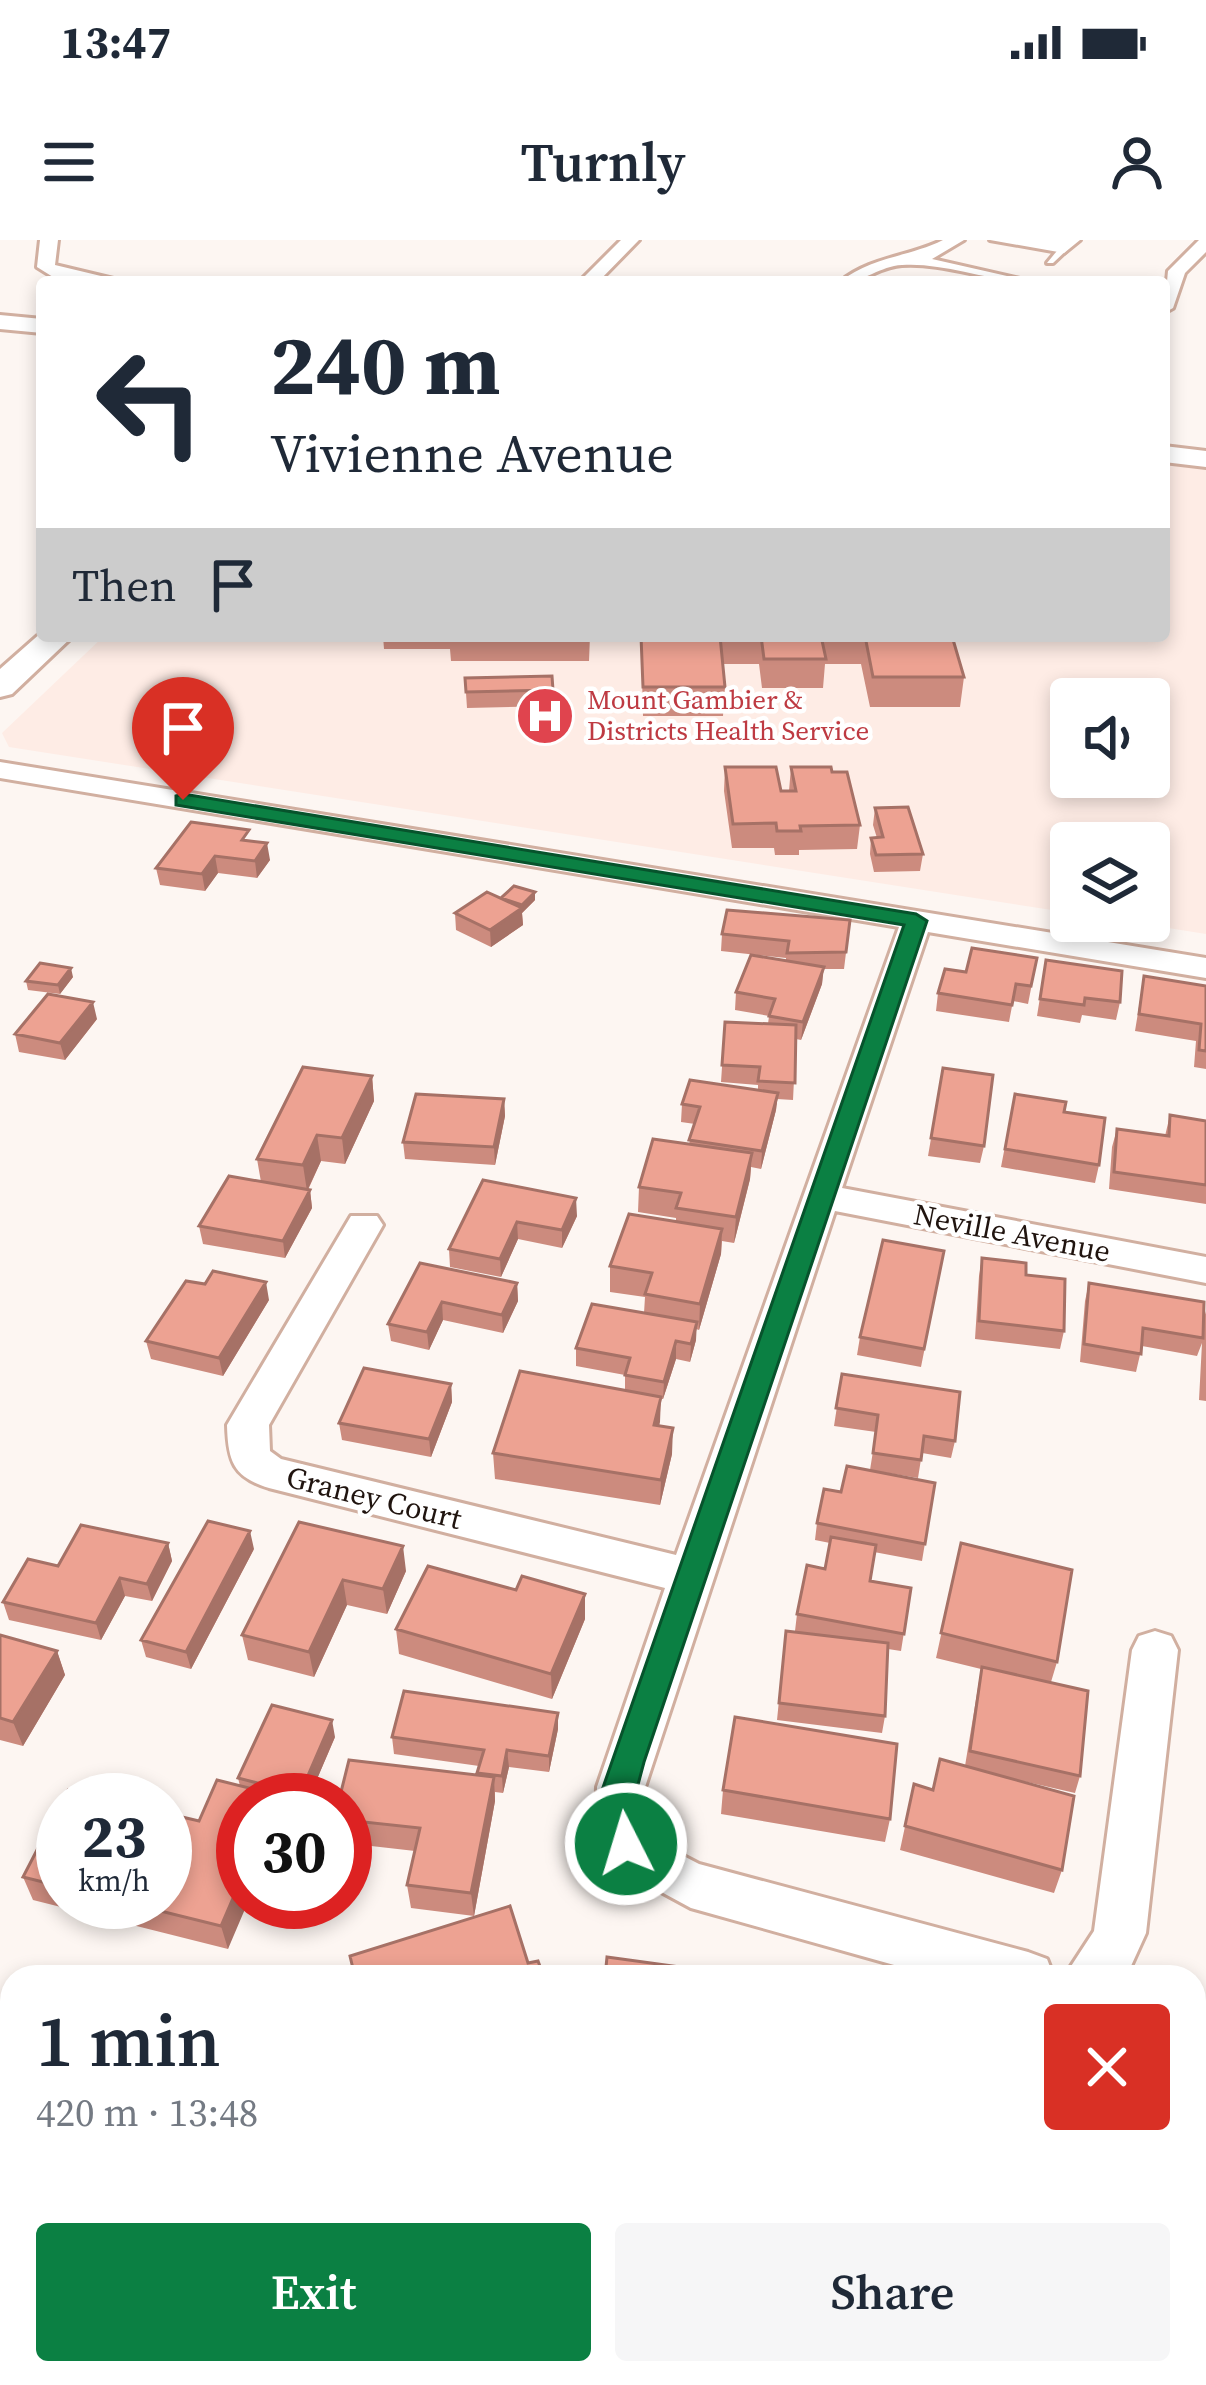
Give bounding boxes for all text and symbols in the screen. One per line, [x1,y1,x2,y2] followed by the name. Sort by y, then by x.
[60,11,171,73] text: 13:47
[521,125,685,199] text: Turnly
[36,129,102,195] icon: menu
[1104,129,1170,195] icon: person
[270,307,501,422] text: 240 m
[72,324,228,480] icon: left
[270,416,674,490] text: Vivienne Avenue
[200,552,266,618] icon: arrive
[72,554,176,616] text: Then
[132,677,234,800] pin
[1050,678,1170,942] map controls
[1050,678,1170,798] button: sound
[587,681,869,749] place label: Mount Gambier & Districts Health Service
[514,685,576,747] hospital icon: Mount Gambier & Districts Health Service
[150,695,216,761] icon: arrive
[1050,822,1170,942] button: layers
[910,1193,1114,1272] street label: Neville Avenue
[282,1456,466,1539] street label: Graney Court
[216,1773,372,1929] speed limit sign: 30
[563,1781,689,1907] position arrow
[81,1795,147,1877] text: 23
[78,1860,150,1901] text: km/h
[36,1991,221,2090] text: 1 min
[1044,2004,1170,2130] button: close
[36,2086,258,2139] text: 420 m · 13:48
[36,2223,591,2361] button: Exit
[615,2223,1170,2361] button: Share

